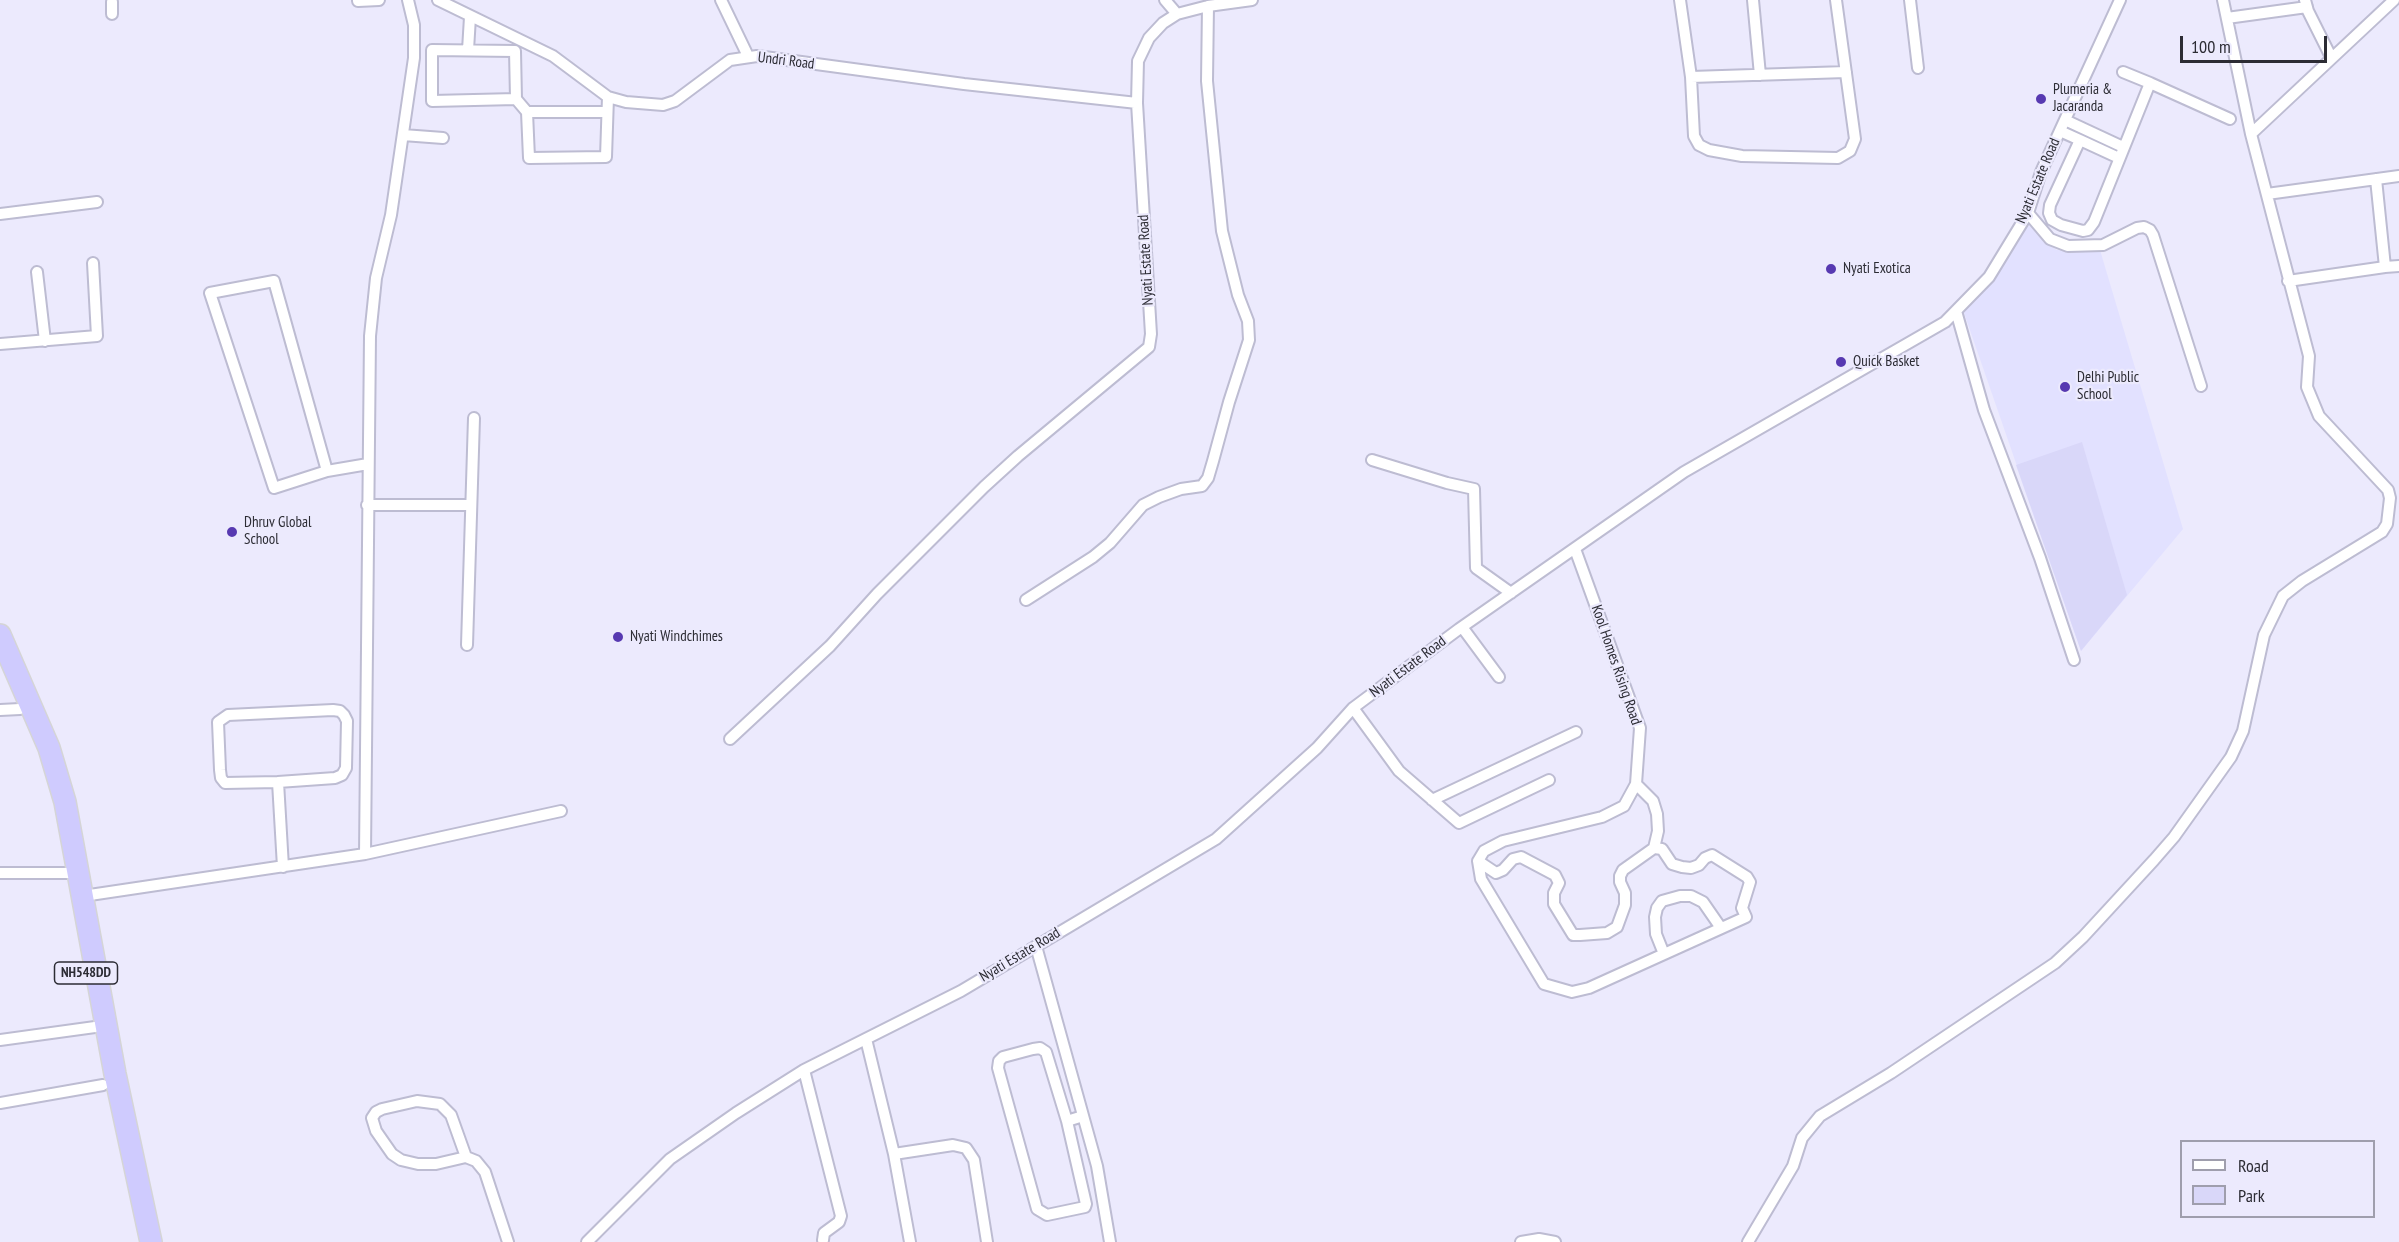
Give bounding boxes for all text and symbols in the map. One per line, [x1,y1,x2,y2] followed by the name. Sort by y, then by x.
[2183,24,2330,62] scale bar
[2191,35,2231,58] text: 100 m
[757,49,815,73] street label: Undri Road
[2053,81,2112,116] place label: Plumeria & Jacaranda
[2034,92,2048,106] marker: Plumeria & Jacaranda
[2012,136,2064,226] street label: Nyati Estate Road
[1135,214,1157,306] street label: Nyati Estate Road
[1843,260,1911,278] place label: Nyati Exotica
[1824,262,1838,276] marker: Nyati Exotica
[1853,353,1919,371] place label: Quick Basket
[1834,355,1848,369] marker: Quick Basket
[2077,369,2139,404] place label: Delhi Public School
[2058,380,2072,394] marker: Delhi Public School
[244,514,311,549] place label: Dhruv Global School
[225,525,239,539] marker: Dhruv Global School
[1587,603,1645,727] street label: Kool Homes Rising Road
[630,628,723,646] place label: Nyati Windchimes
[611,630,625,644] marker: Nyati Windchimes
[1366,632,1450,702] street label: Nyati Estate Road
[976,924,1064,986] street label: Nyati Estate Road
[54,962,118,984] road number: NH548DD
[2180,1140,2375,1218] legend
[2238,1154,2269,1177] text: Road
[2238,1184,2265,1207] text: Park

